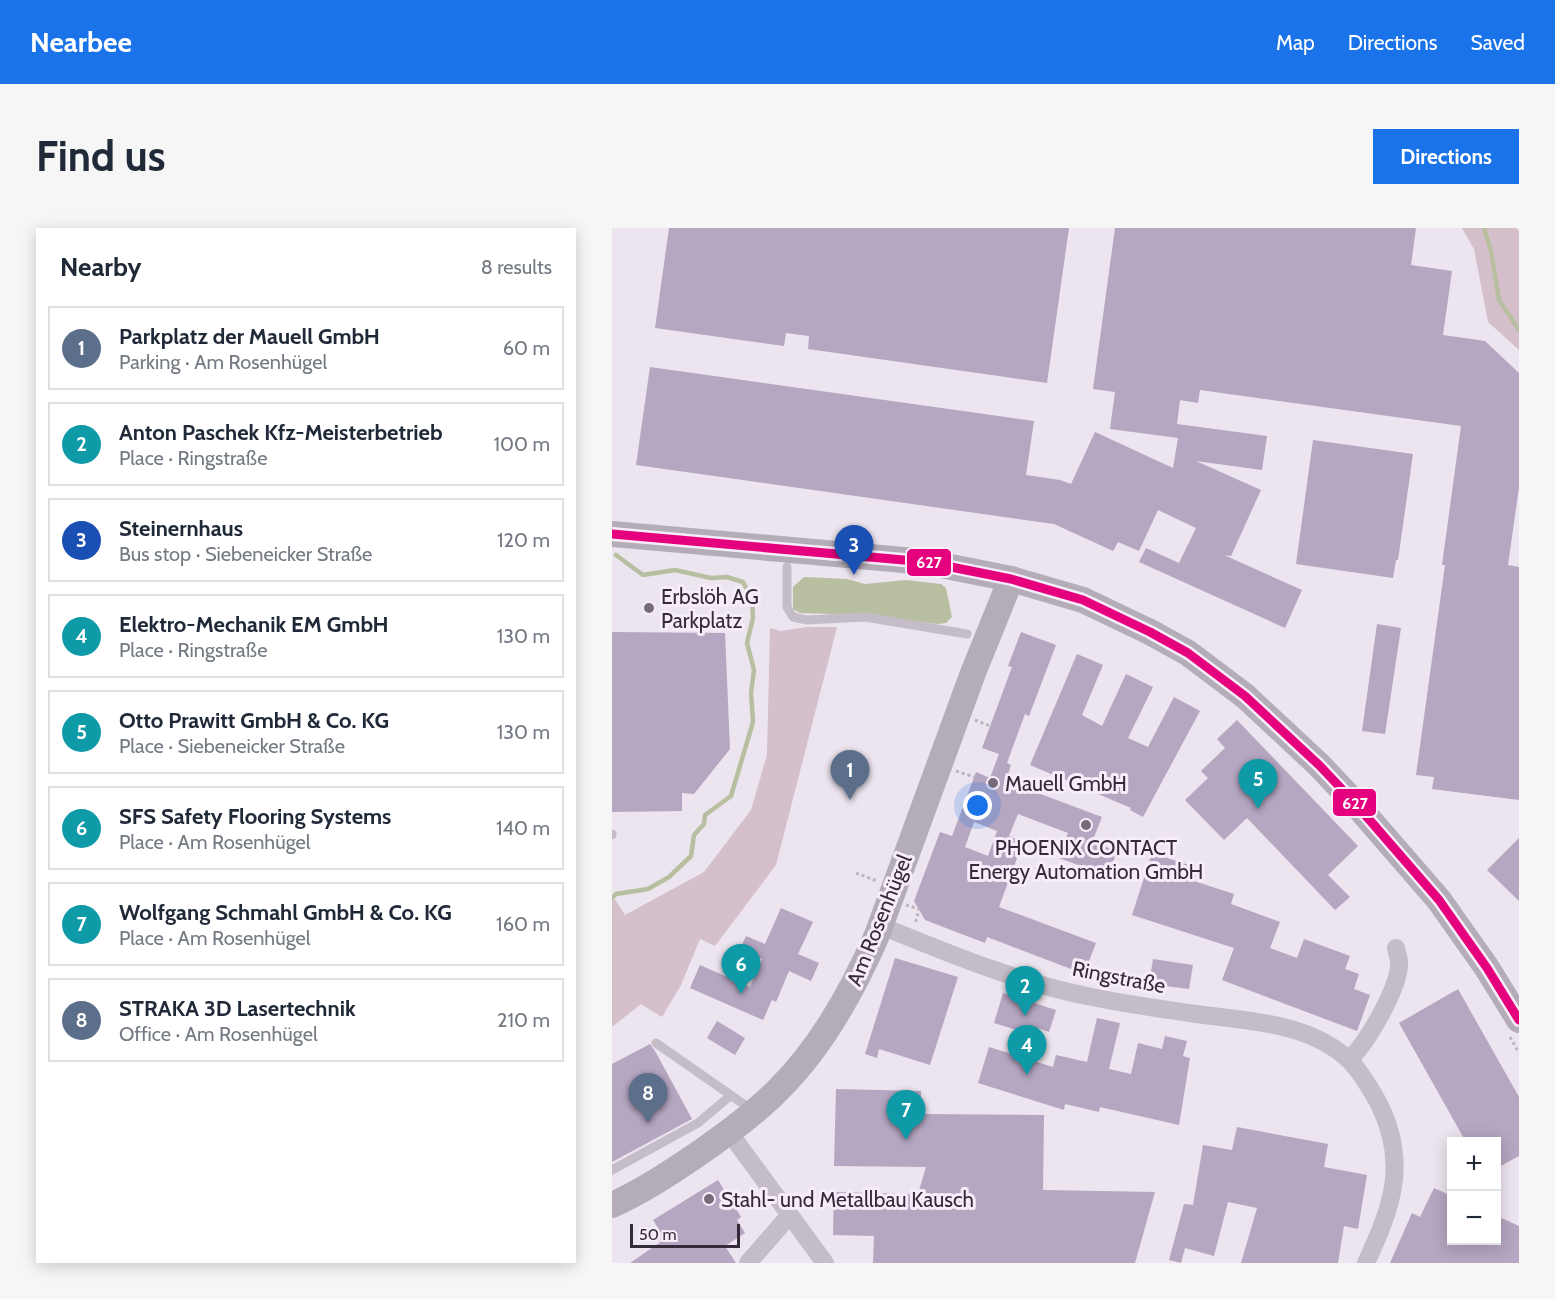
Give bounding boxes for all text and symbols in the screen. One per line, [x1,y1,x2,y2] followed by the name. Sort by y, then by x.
[30,25,132,59] text: Nearbee
[1276,30,1315,55] text: Map
[1348,30,1437,55] text: Directions
[1470,30,1525,55] text: Saved
[1373,129,1519,184] button: Directions
[36,130,165,182] text: Find us
[60,251,141,283] text: Nearby
[481,255,552,279] text: 8 results
[119,323,380,350] text: Parkplatz der Mauell GmbH
[78,336,85,360] text: 1
[503,336,550,360] text: 60 m
[119,350,327,374] text: Parking · Am Rosenhügel
[119,419,442,446] text: Anton Paschek Kfz-Meisterbetrieb
[76,432,87,456] text: 2
[494,432,550,456] text: 100 m
[119,446,267,470] text: Place · Ringstraße
[119,515,243,542] text: Steinernhaus
[834,526,874,575] pin: 3
[76,528,87,552] text: 3
[497,528,550,552] text: 120 m
[119,542,372,566] text: Bus stop · Siebeneicker Straße
[906,548,952,577] line badge: 627
[916,553,943,572] text: 627
[661,584,759,633] place label: Erbslöh AG Parkplatz
[642,601,656,615] marker: Erbslöh AG Parkplatz
[119,611,389,638] text: Elektro-Mechanik EM GmbH
[75,624,88,648] text: 4
[497,624,550,648] text: 130 m
[119,638,267,662] text: Place · Ringstraße
[119,707,389,734] text: Otto Prawitt GmbH & Co. KG
[76,720,87,744] text: 5
[497,720,550,744] text: 130 m
[119,734,345,758] text: Place · Siebeneicker Straße
[830,750,870,800] pin: 1
[1238,760,1278,809] pin: 5
[1005,771,1127,796] place label: Mauell GmbH
[986,776,1000,790] marker: Mauell GmbH
[1332,788,1377,817] line badge: 627
[963,791,992,820] your location
[1342,794,1369,813] text: 627
[119,803,391,830] text: SFS Safety Flooring Systems
[76,816,87,840] text: 6
[496,816,550,840] text: 140 m
[1079,818,1093,832] marker: PHOENIX CONTACT Energy Automation GmbH
[119,830,311,854] text: Place · Am Rosenhügel
[969,835,1203,884] place label: PHOENIX CONTACT Energy Automation GmbH
[841,851,917,989] street label: Am Rosenhügel
[119,899,452,926] text: Wolfgang Schmahl GmbH & Co. KG
[76,912,87,936] text: 7
[496,912,550,936] text: 160 m
[119,926,311,950] text: Place · Am Rosenhügel
[722,944,760,994] pin: 6
[1070,956,1168,998] street label: Ringstraße
[1006,966,1044,1016] pin: 2
[119,995,356,1022] text: STRAKA 3D Lasertechnik
[75,1008,88,1032] text: 8
[497,1008,550,1032] text: 210 m
[119,1022,318,1046] text: Office · Am Rosenhügel
[1008,1026,1046,1075] pin: 4
[628,1074,668,1123] pin: 8
[886,1090,926,1140] pin: 7
[1447,1137,1501,1245] map controls
[1447,1137,1501,1191] button: +
[721,1187,974,1212] place label: Stahl- und Metallbau Kausch
[1447,1191,1501,1245] button: −
[702,1192,716,1206] marker: Stahl- und Metallbau Kausch
[630,1221,740,1248] scale bar
[639,1225,676,1244] text: 50 m

